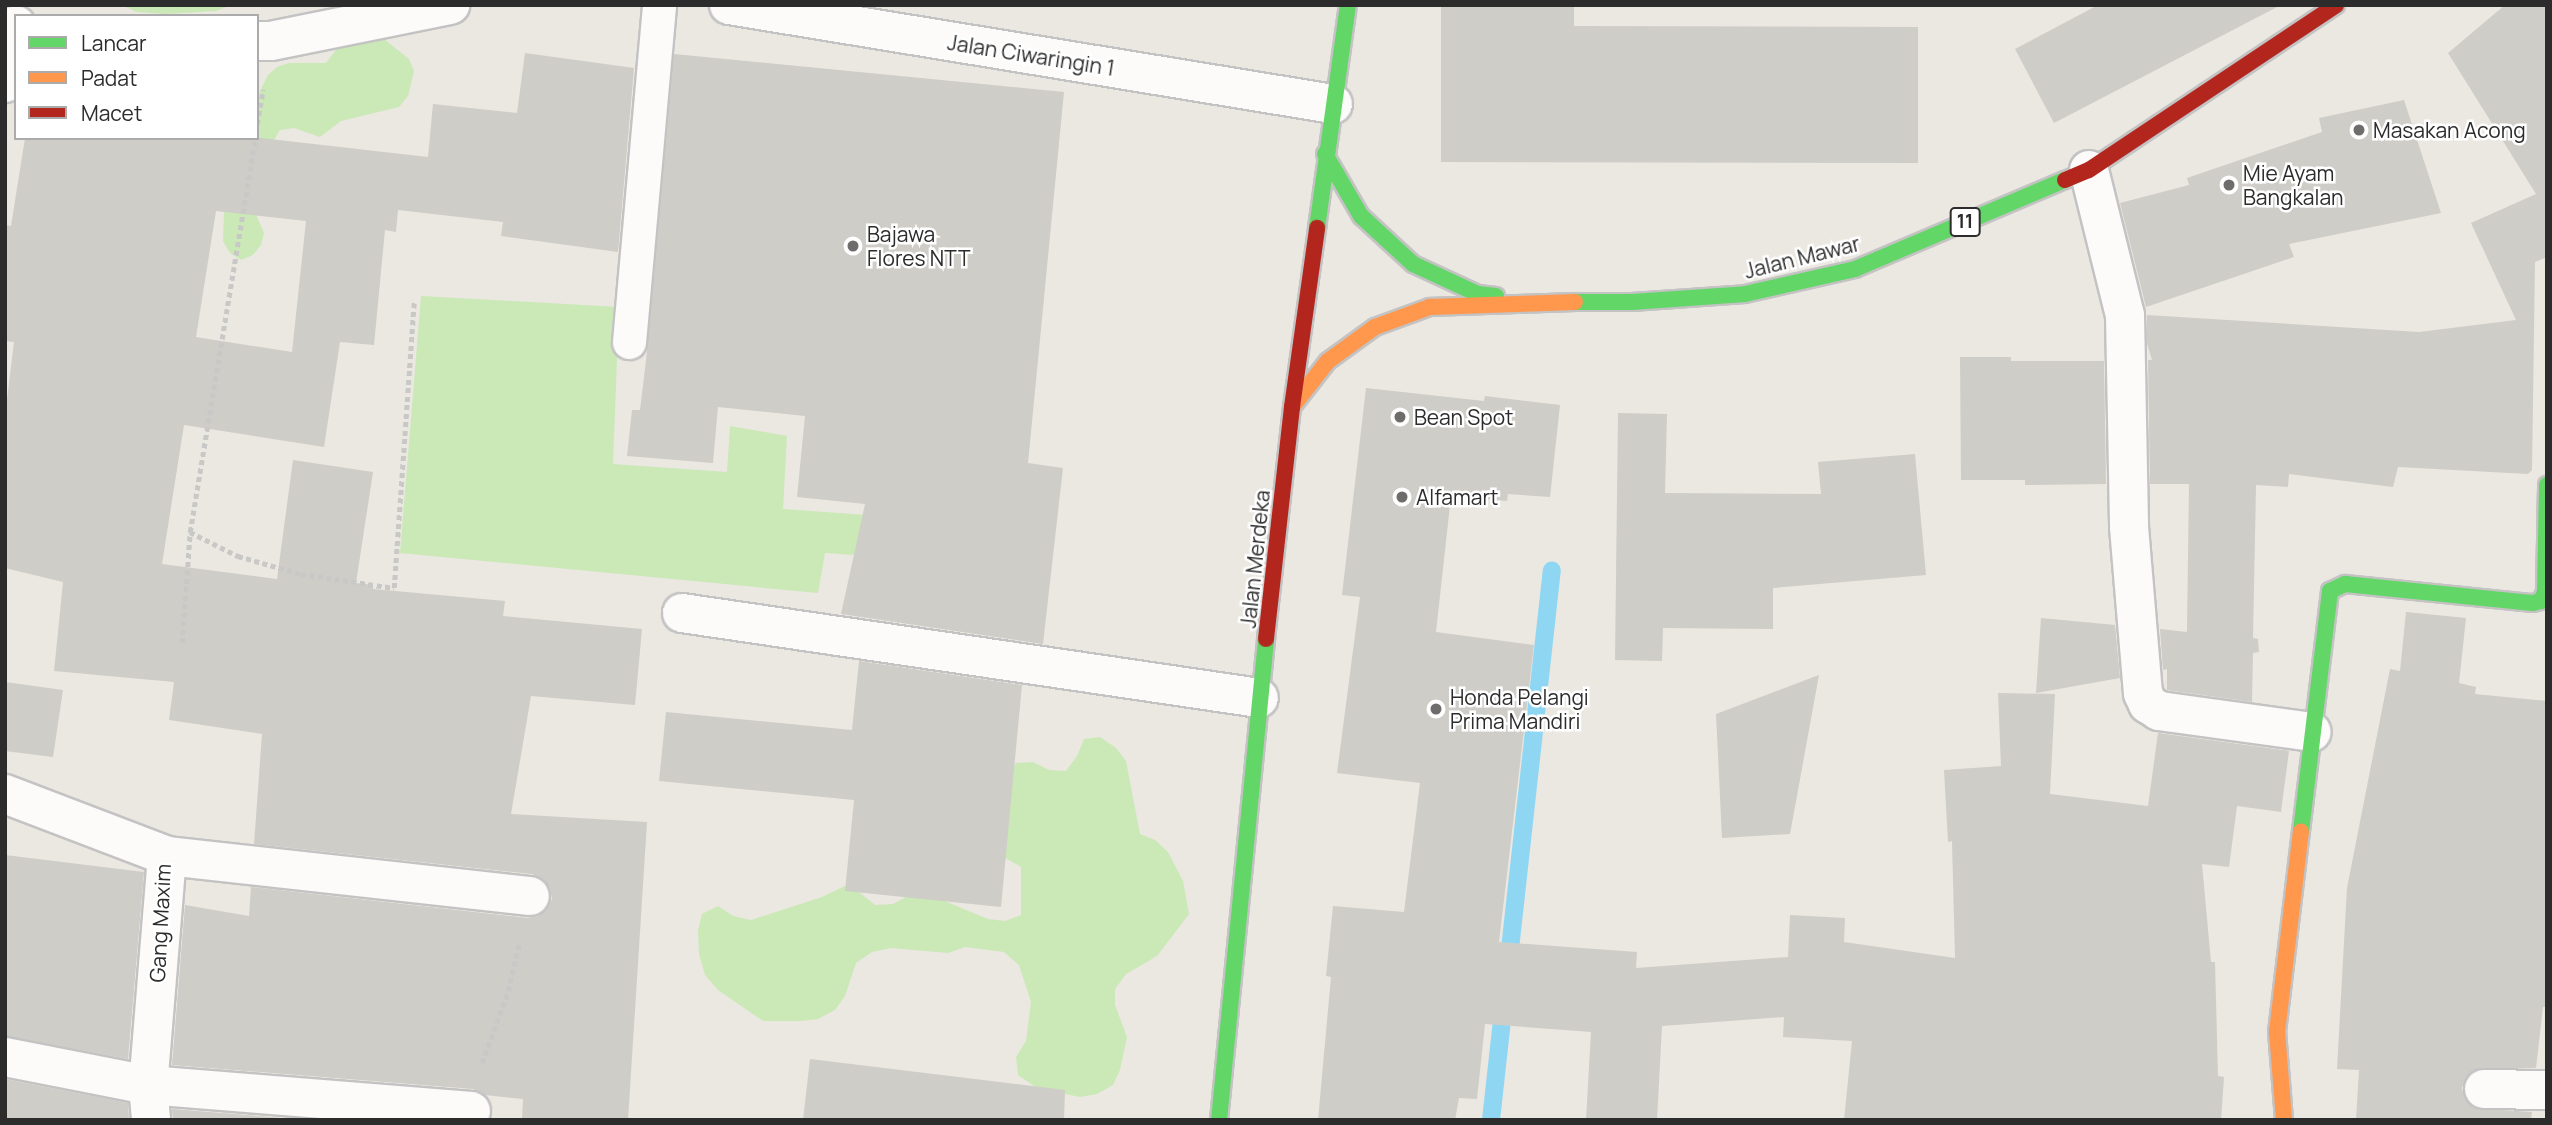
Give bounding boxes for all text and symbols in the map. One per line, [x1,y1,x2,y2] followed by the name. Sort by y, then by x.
[14,14,259,140] legend
[81,29,147,57] text: Lancar
[946,29,1116,81] street label: Jalan Ciwaringin 1
[81,64,137,92] text: Padat
[81,99,142,127] text: Macet
[2373,117,2526,143] place label: Masakan Acong
[2351,122,2367,138] marker: Masakan Acong
[2243,160,2344,210] place label: Mie Ayam Bangkalan
[2221,177,2237,193] marker: Mie Ayam Bangkalan
[1949,206,1981,238] road number: 11
[867,221,970,271] place label: Bajawa Flores NTT
[1742,230,1862,284] street label: Jalan Mawar
[845,238,861,254] marker: Bajawa Flores NTT
[1414,404,1513,430] place label: Bean Spot
[1392,409,1408,425] marker: Bean Spot
[1416,484,1498,510] place label: Alfamart
[1235,489,1275,629] street label: Jalan Merdeka
[1394,489,1410,505] marker: Alfamart
[1450,684,1589,734] place label: Honda Pelangi Prima Mandiri
[1428,701,1444,717] marker: Honda Pelangi Prima Mandiri
[144,863,176,983] street label: Gang Maxim

